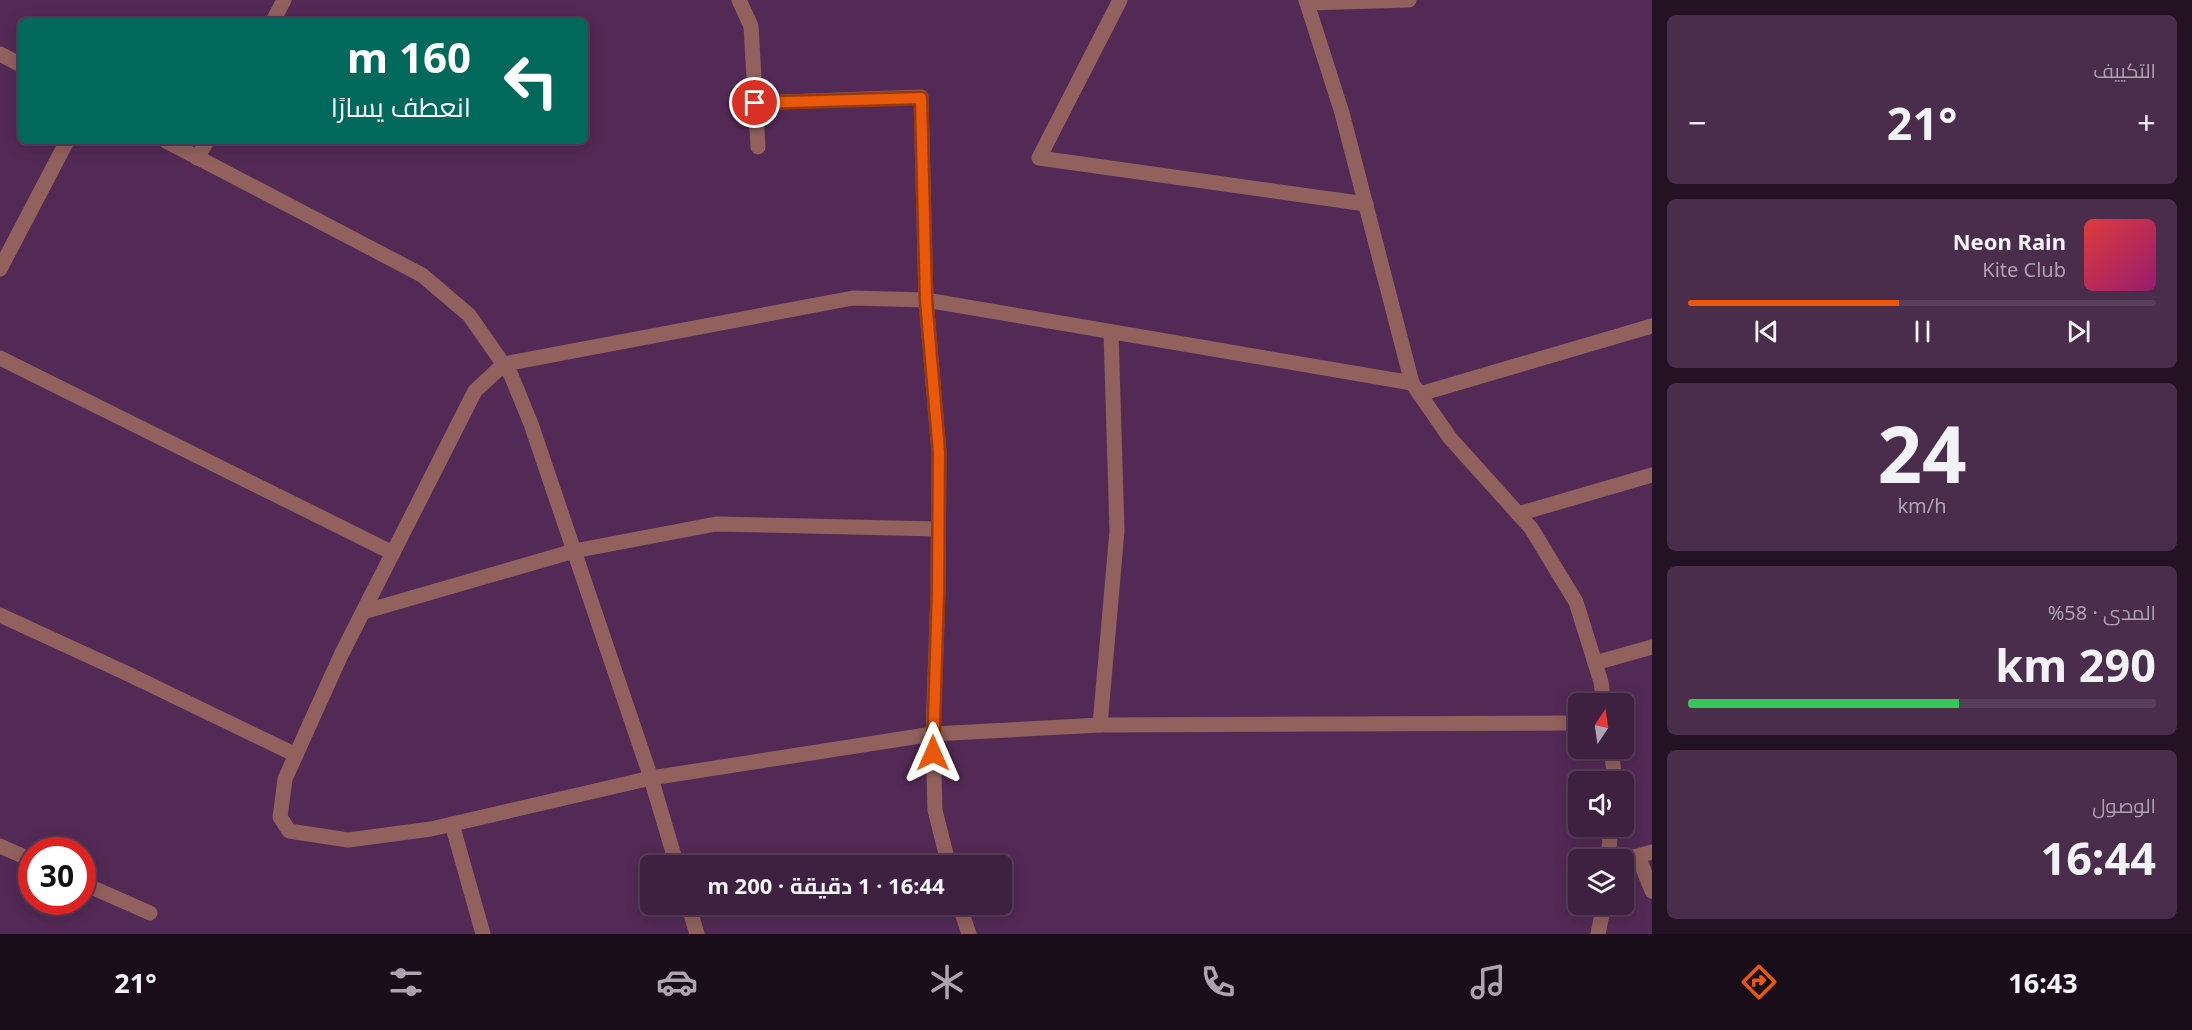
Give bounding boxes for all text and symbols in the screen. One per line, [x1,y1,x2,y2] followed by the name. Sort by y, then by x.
[347,28,471,85] text: 160 m
[492,42,570,120] icon: left
[2093,57,2156,84] text: التكييف
[729,77,780,128] pin
[738,86,771,119] icon: arrive
[331,88,471,125] text: انعطف يسارًا
[1887,92,1957,153] text: 21°
[1688,100,1707,145] text: −
[2137,100,2156,145] text: +
[1953,226,2066,256] text: Neon Rain
[1982,256,2066,283] text: Kite Club
[1750,315,1783,348] icon: previous
[1906,315,1939,348] icon: pause
[2062,315,2095,348] icon: next
[1877,400,1967,506] text: 24
[1897,492,1947,519] text: km/h
[2048,599,2156,626] text: المدى · 58%
[1995,634,2156,695] text: 290 km
[1568,693,1634,759] north arrow
[1568,693,1634,915] map controls
[901,721,965,785] position arrow
[1568,771,1634,837] button: sound
[2092,792,2156,819] text: الوصول
[2040,827,2156,888] text: 16:44
[18,837,96,915] speed limit sign: 30
[1568,849,1634,915] button: layers
[707,870,945,900] text: 16:44 · 1 دقيقة · 200 m
[385,961,427,1003] icon: filters
[656,961,698,1003] icon: car
[926,961,968,1003] icon: climate
[1197,961,1239,1003] icon: phone
[1467,961,1509,1003] icon: music
[1738,961,1780,1003] icon: directions
[114,964,157,1001] text: 21°
[2008,964,2078,1001] text: 16:43

